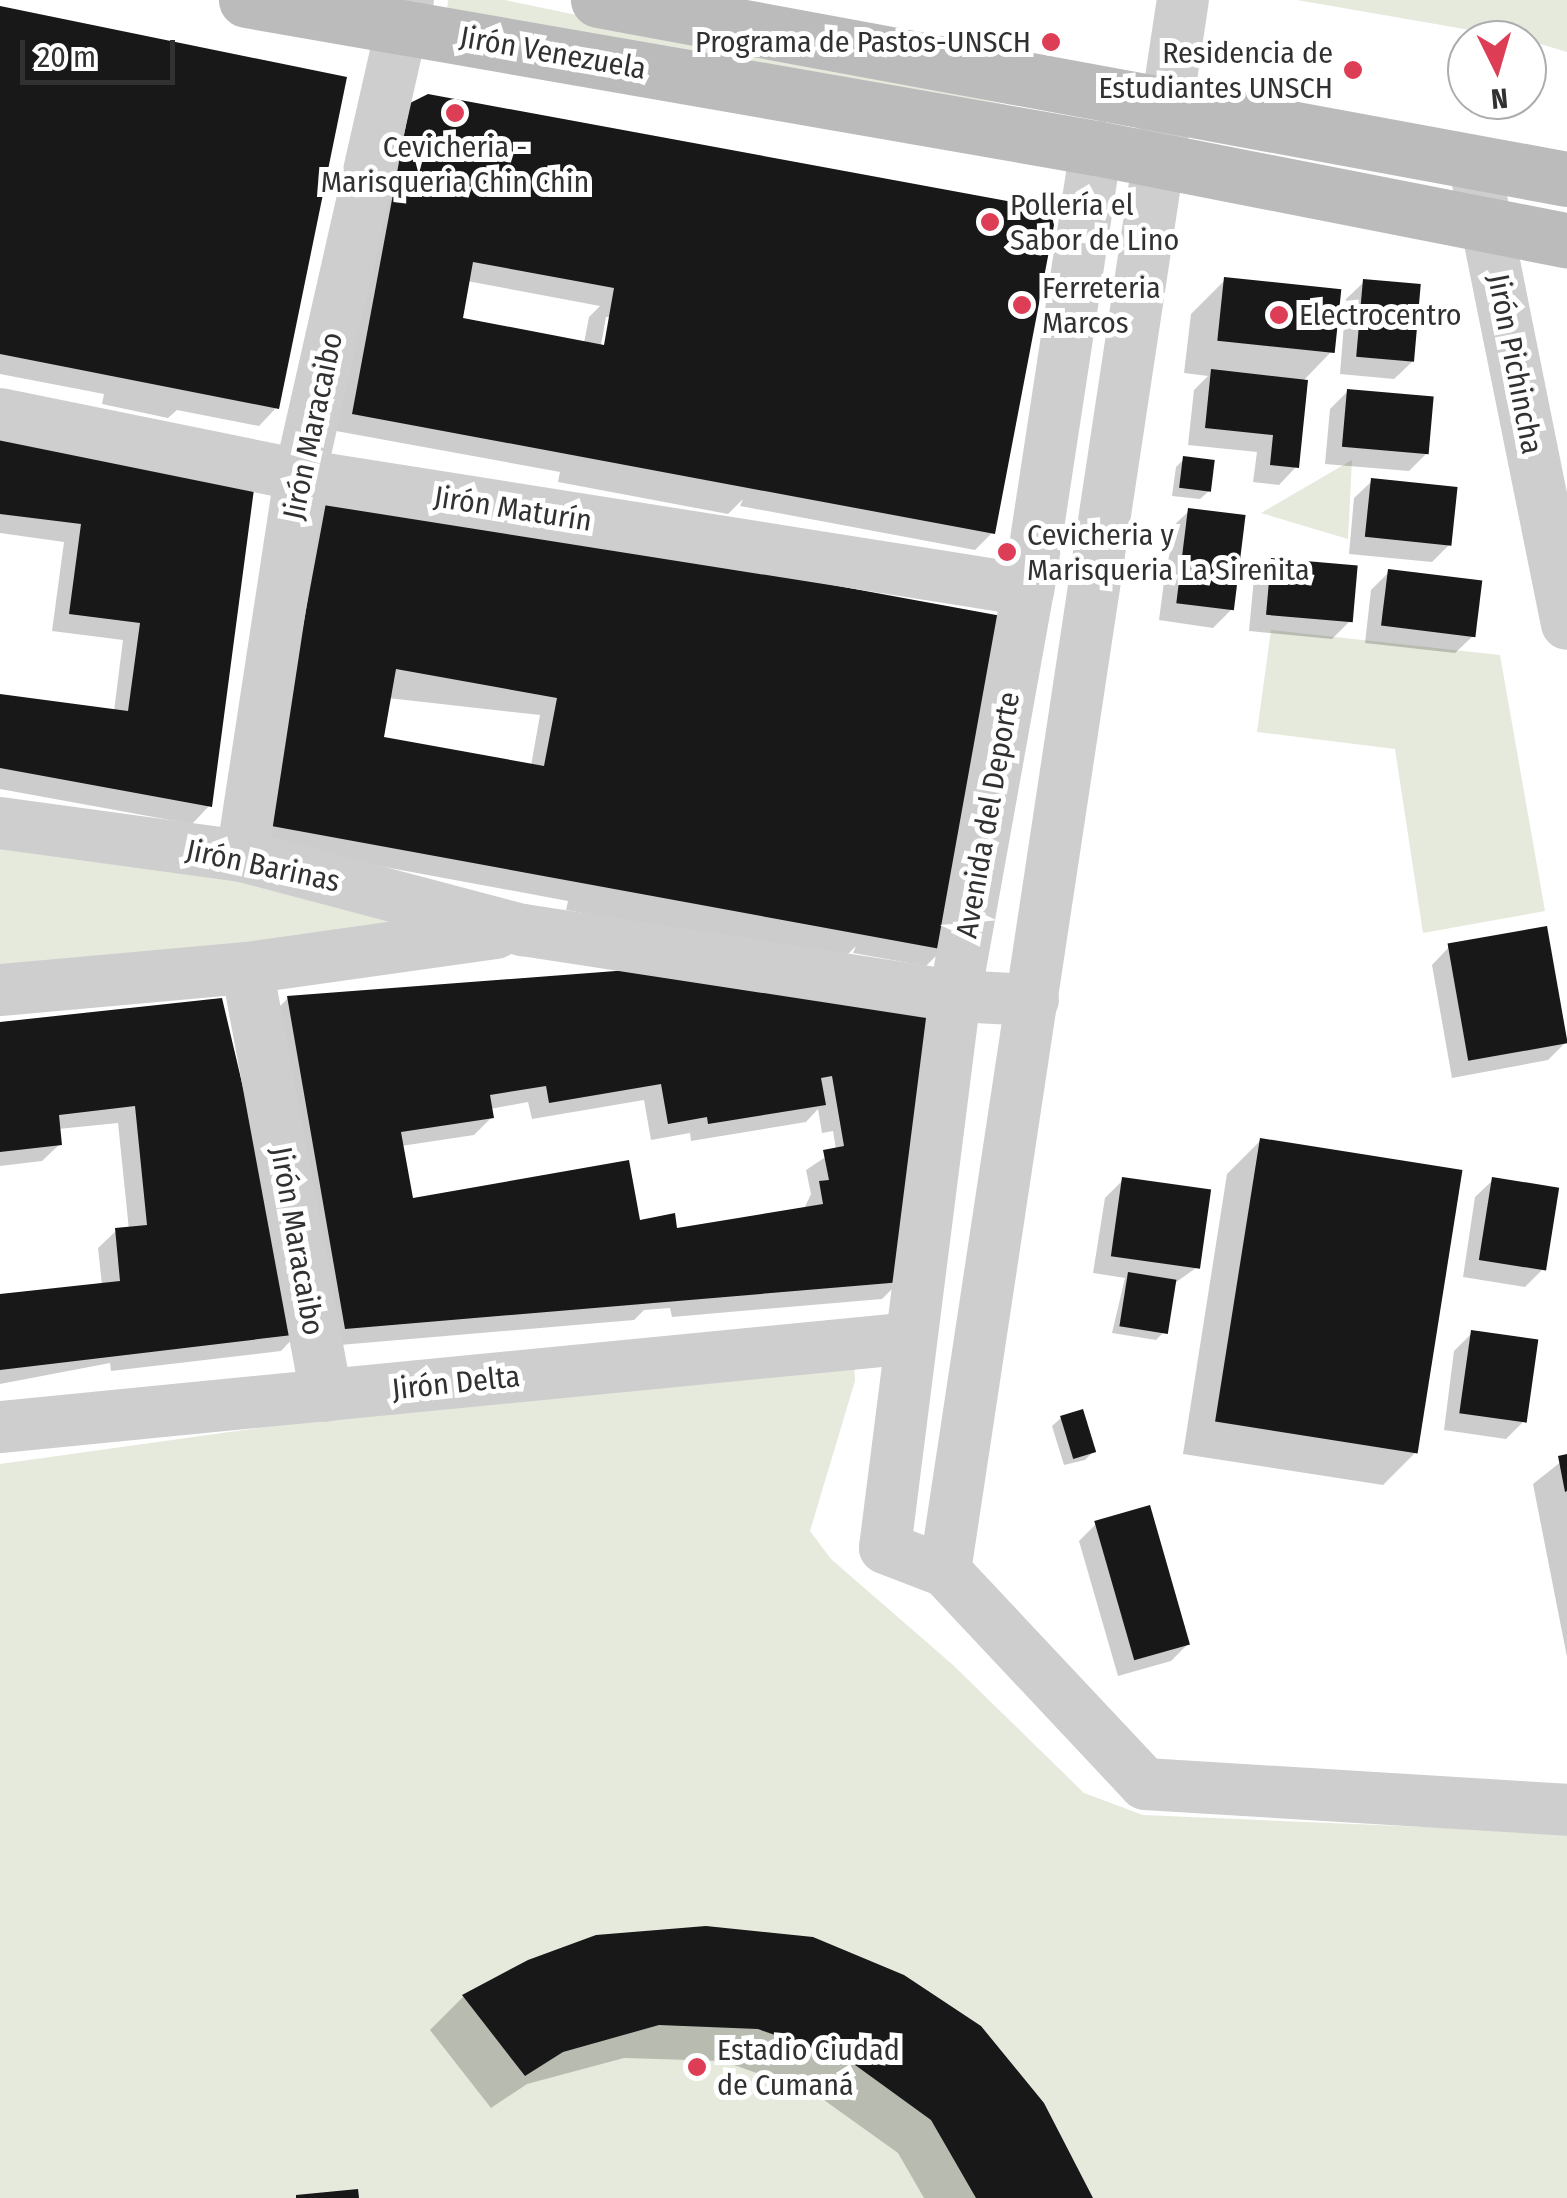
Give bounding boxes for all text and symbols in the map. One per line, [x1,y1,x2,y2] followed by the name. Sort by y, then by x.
[457,19,649,87] street label: Jirón Venezuela
[25,20,180,82] scale bar
[1447,20,1547,120] north arrow
[695,24,1031,60] place label: Programa de Pastos-UNSCH
[1040,31,1062,53] marker: Programa de Pastos-UNSCH
[1098,35,1333,106] place label: Residencia de Estudiantes UNSCH
[37,39,96,75] text: 20 m
[1342,59,1364,81] marker: Residencia de Estudiantes UNSCH
[1490,81,1509,116] text: N
[444,102,466,124] marker: Cevicheria - Marisqueria Chin Chin
[321,129,589,200] place label: Cevicheria - Marisqueria Chin Chin
[1010,187,1179,258] place label: Pollería el Sabor de Lino
[979,211,1001,233] marker: Pollería el Sabor de Lino
[1042,270,1161,340] place label: Ferreteria Marcos
[1480,271,1550,457] street label: Jirón Pichincha
[1011,294,1033,316] marker: Ferreteria Marcos
[1299,297,1462,333] place label: Electrocentro
[1268,304,1290,326] marker: Electrocentro
[276,329,350,523] street label: Jirón Maracaibo
[431,479,595,539] street label: Jirón Maturín
[1027,517,1310,588] place label: Cevicheria y Marisqueria La Sirenita
[996,541,1018,563] marker: Cevicheria y Marisqueria La Sirenita
[949,689,1027,941] street label: Avenida del Deporte
[183,832,343,900] street label: Jirón Barinas
[263,1144,331,1338] street label: Jirón Maracaibo
[390,1358,522,1408] street label: Jirón Delta
[717,2032,900,2102] place label: Estadio Ciudad de Cumaná
[686,2056,708,2078] marker: Estadio Ciudad de Cumaná

